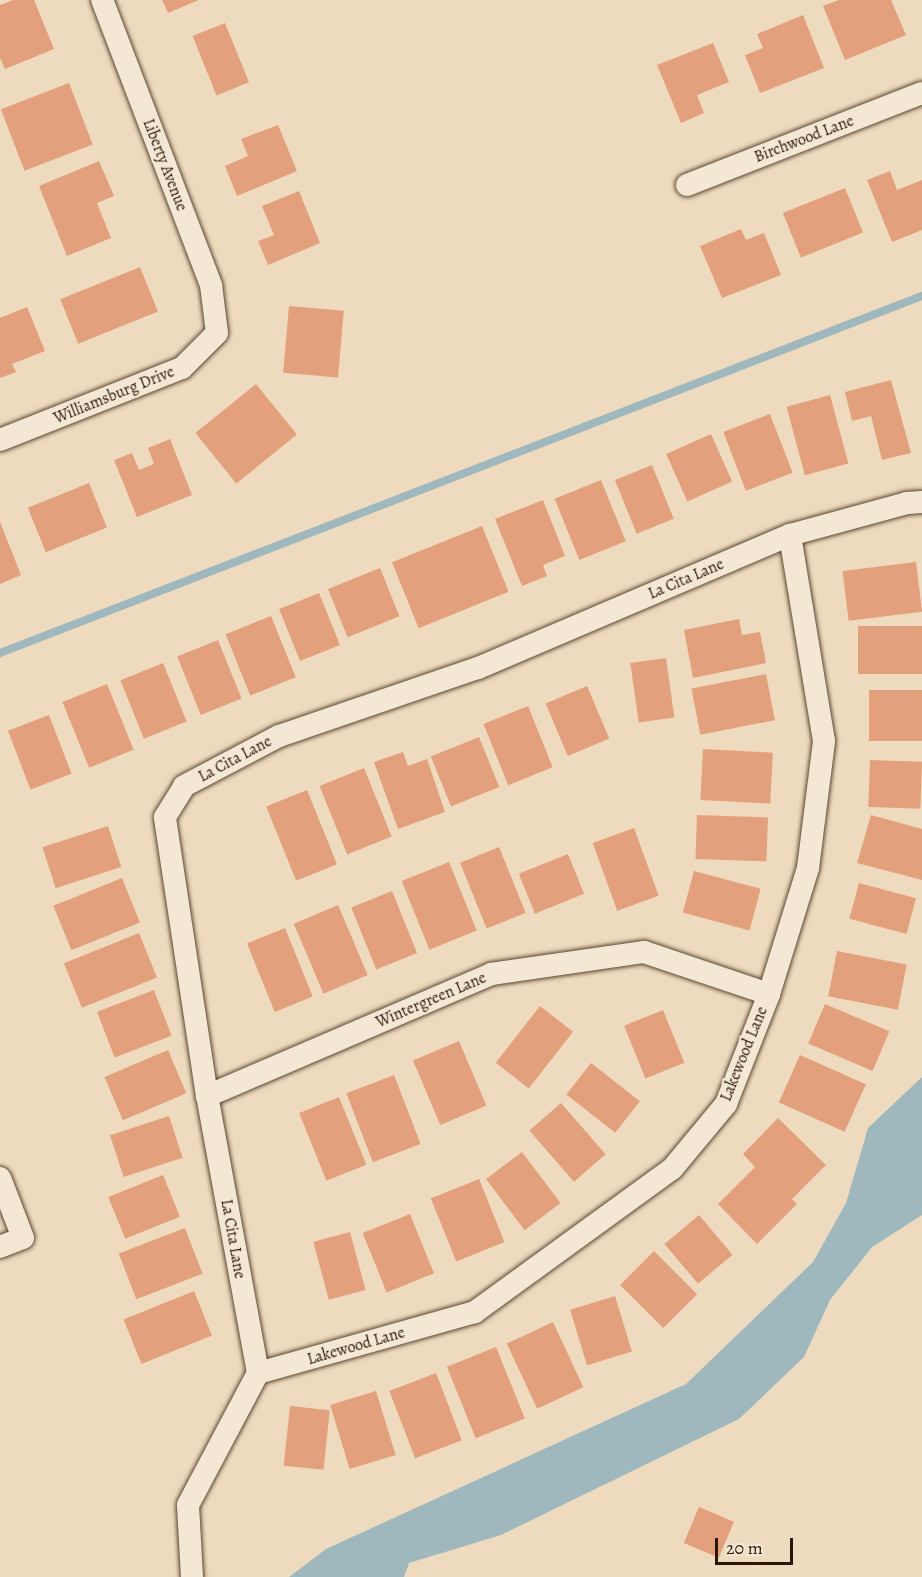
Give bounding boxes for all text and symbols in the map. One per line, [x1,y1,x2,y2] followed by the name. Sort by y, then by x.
[751,111,857,167] street label: Birchwood Lane
[139,116,191,214] street label: Liberty Avenue
[51,362,177,428] street label: Williamsburg Drive
[645,554,727,604] street label: La Cita Lane
[195,732,275,786] street label: La Cita Lane
[373,968,489,1032] street label: Wintergreen Lane
[716,1004,772,1104] street label: Lakewood Lane
[217,1198,249,1280] street label: La Cita Lane
[305,1323,407,1369] street label: Lakewood Lane
[718,1526,796,1564] scale bar
[726,1536,763,1560] text: 20 m

